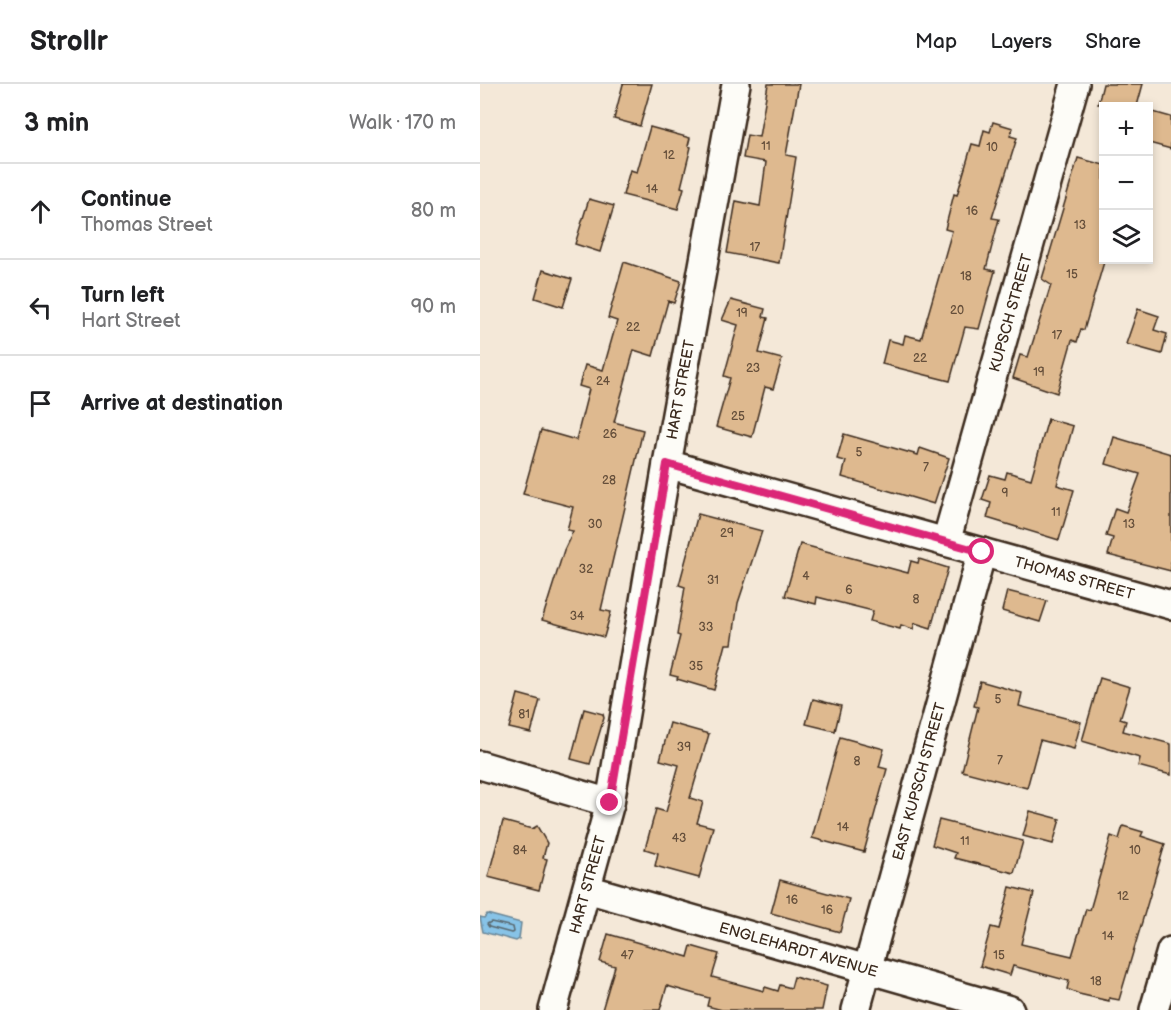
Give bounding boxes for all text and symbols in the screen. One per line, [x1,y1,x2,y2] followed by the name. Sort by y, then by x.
[30,25,108,58] text: Strollr
[915,29,957,54] text: Map
[990,29,1052,54] text: Layers
[1085,29,1141,54] text: Share
[1099,102,1153,264] map controls
[1099,102,1153,156] button: +
[24,108,89,139] text: 3 min
[349,111,456,135] text: Walk · 170 m
[761,139,771,154] house number: 11
[986,140,998,155] house number: 10
[663,148,675,163] house number: 12
[1099,156,1153,210] button: −
[646,182,659,197] house number: 14
[81,186,171,213] text: Continue
[24,195,57,228] icon: ahead
[411,199,456,223] text: 80 m
[966,204,978,219] house number: 16
[1099,210,1153,264] button: layers
[81,213,213,237] text: Thomas Street
[1074,218,1086,233] house number: 13
[750,240,760,255] house number: 17
[985,252,1036,374] street label: KUPSCH STREET
[1066,267,1078,282] house number: 15
[960,269,972,284] house number: 18
[81,282,165,309] text: Turn left
[24,291,57,324] icon: left
[411,295,456,319] text: 90 m
[950,303,964,318] house number: 20
[736,306,748,321] house number: 19
[81,309,180,333] text: Hart Street
[626,320,640,335] house number: 22
[1052,328,1062,343] house number: 17
[662,338,699,441] street label: HART STREET
[913,351,927,366] house number: 22
[746,361,760,376] house number: 23
[1033,365,1045,380] house number: 19
[596,374,611,389] house number: 24
[24,387,57,420] icon: arrive
[81,390,283,417] text: Arrive at destination
[731,409,745,424] house number: 25
[603,427,617,442] house number: 26
[856,445,863,460] house number: 5
[923,460,929,475] house number: 7
[602,473,616,488] house number: 28
[1002,486,1009,501] house number: 9
[1051,505,1061,520] house number: 11
[588,517,602,532] house number: 30
[1123,517,1135,532] house number: 13
[720,526,734,541] house number: 29
[968,538,994,564] route start
[1012,552,1136,604] street label: THOMAS STREET
[579,562,593,577] house number: 32
[802,569,810,584] house number: 4
[707,573,719,588] house number: 31
[845,583,853,598] house number: 6
[913,592,920,607] house number: 8
[570,609,585,624] house number: 34
[699,620,713,635] house number: 33
[689,659,703,674] house number: 35
[995,692,1002,707] house number: 5
[888,700,950,863] street label: EAST KUPSCH STREET
[518,707,530,722] house number: 81
[677,740,691,755] house number: 39
[997,753,1003,768] house number: 7
[854,754,861,769] house number: 8
[596,789,622,815] route end
[837,820,850,835] house number: 14
[672,831,686,846] house number: 43
[565,834,610,936] street label: HART STREET
[960,834,970,849] house number: 11
[513,843,528,858] house number: 84
[1129,843,1141,858] house number: 10
[1117,889,1129,904] house number: 12
[786,893,798,908] house number: 16
[821,903,833,918] house number: 16
[717,918,880,981] street label: ENGLEHARDT AVENUE
[1102,929,1115,944] house number: 14
[620,948,634,963] house number: 47
[993,948,1005,963] house number: 15
[1090,974,1102,989] house number: 18

